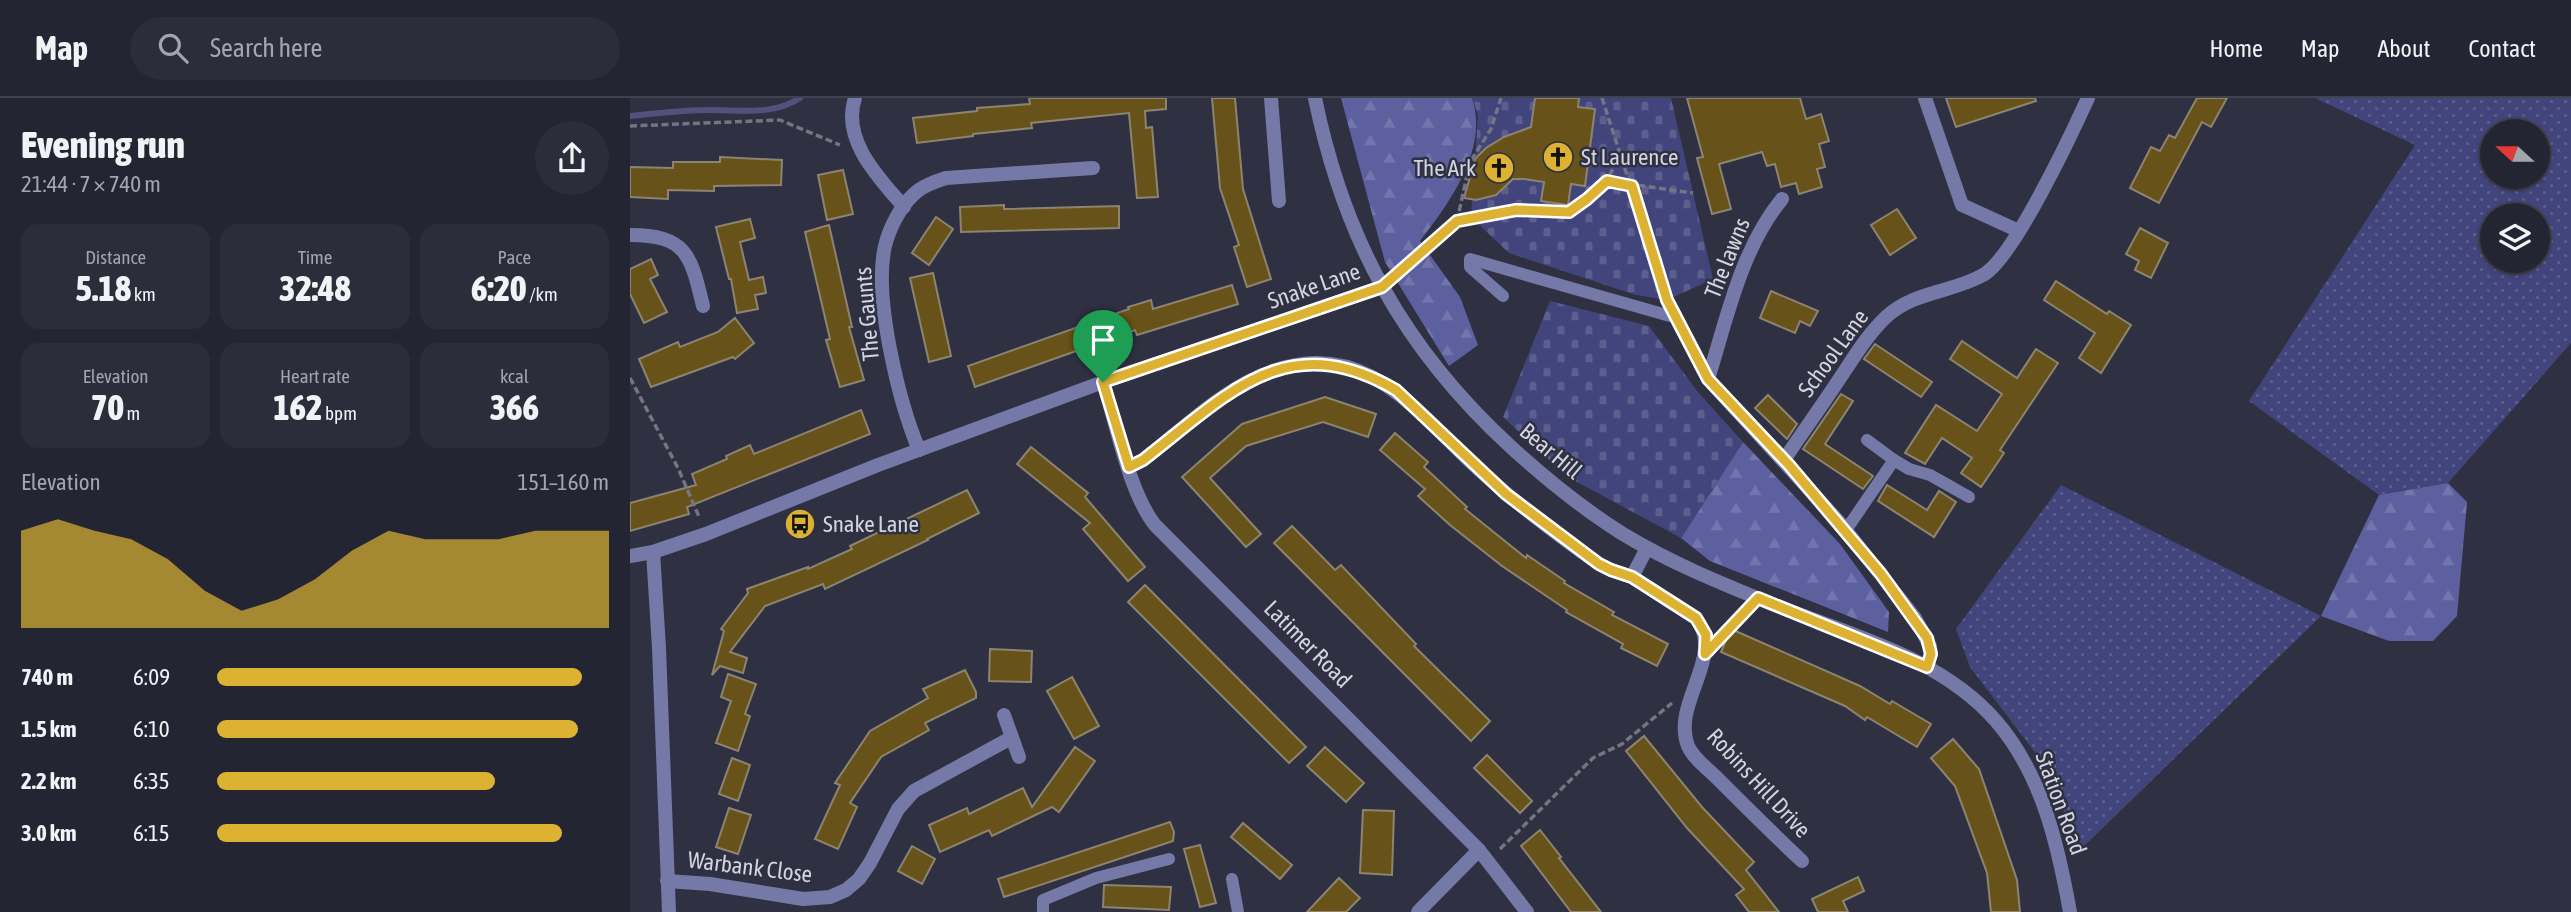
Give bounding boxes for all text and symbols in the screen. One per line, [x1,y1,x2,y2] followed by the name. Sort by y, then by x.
[130,17,620,80] search box
[35,29,88,67] text: Map
[154,29,192,67] icon: search
[210,33,322,63] text: Search here
[2209,35,2263,62] text: Home
[2301,35,2339,62] text: Map
[2377,35,2430,62] text: About
[2468,35,2536,62] text: Contact
[2480,119,2550,189] north arrow
[2480,119,2550,273] map controls
[535,121,609,195] button: share
[21,123,185,166] text: Evening run
[1541,140,1575,174] church icon: St Laurence
[1581,144,1678,170] place label: St Laurence
[1482,151,1516,185] church icon: The Ark
[1413,155,1476,181] place label: The Ark
[21,171,161,197] text: 21:44 · 7 × 740 m
[2480,203,2550,273] button: layers
[1699,214,1755,302] street label: The lawns
[85,246,146,268] text: Distance
[298,246,332,268] text: Time
[498,246,531,268] text: Pace
[1264,258,1364,314] street label: Snake Lane
[850,266,884,362] street label: The Gaunts
[76,268,131,308] text: 5.18
[279,268,351,308] text: 32:48
[471,268,527,308] text: 6:20
[131,283,156,305] text: km
[527,283,558,305] text: /km
[1793,304,1873,402] street label: School Lane
[1073,310,1133,382] pin
[1084,321,1122,359] icon: arrive
[83,365,149,387] text: Elevation
[280,365,350,387] text: Heart rate
[500,365,529,387] text: kcal
[91,387,124,427] text: 70
[273,387,323,427] text: 162
[490,387,539,427] text: 366
[124,402,140,424] text: m
[323,402,357,424] text: bpm
[1515,418,1587,484] street label: Bear Hill
[21,469,101,495] text: Elevation
[518,469,609,495] text: 151–160 m
[783,507,817,541] bus stop icon: Snake Lane
[823,511,919,537] place label: Snake Lane
[1259,595,1357,693] street label: Latimer Road
[21,664,73,690] text: 740 m
[133,664,170,690] text: 6:09
[21,716,77,742] text: 1.5 km
[133,716,170,742] text: 6:10
[1702,723,1816,843] street label: Robins Hill Drive
[2030,748,2092,858] street label: Station Road
[21,768,77,794] text: 2.2 km
[133,768,170,794] text: 6:35
[21,820,77,846] text: 3.0 km
[133,820,170,846] text: 6:15
[686,846,814,888] street label: Warbank Close

